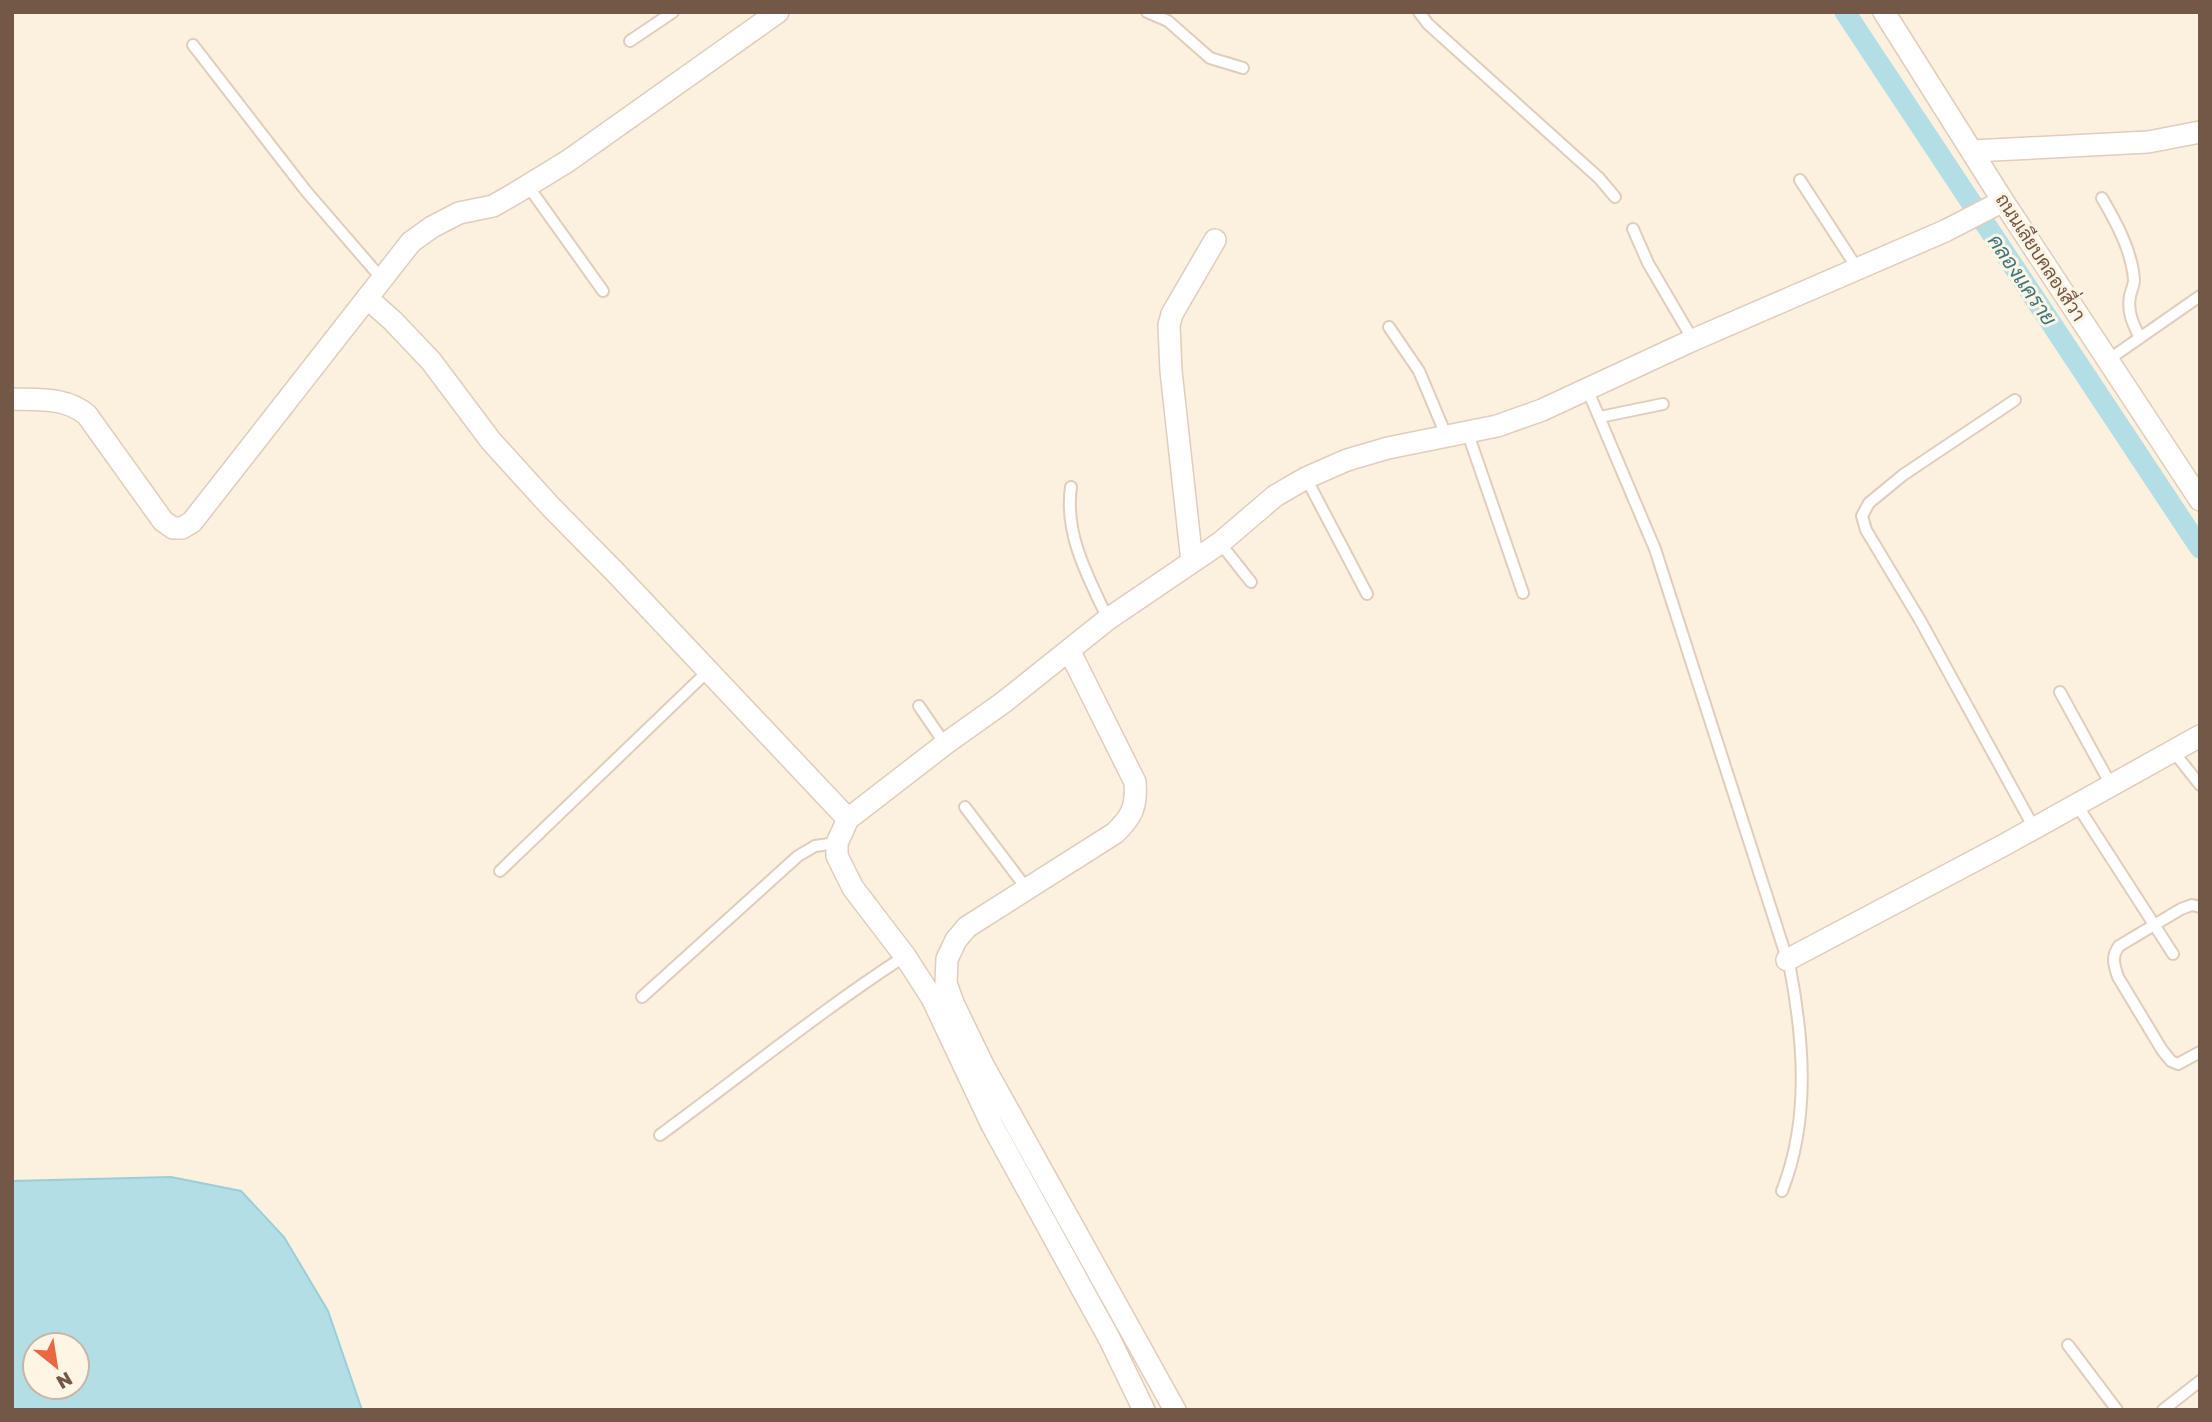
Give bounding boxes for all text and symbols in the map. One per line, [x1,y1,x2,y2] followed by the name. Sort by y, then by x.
[1992,186,2095,325] street label: ถนนเลียบคลองสี่วา
[1983,229,2063,330] water label: คลองเเคราย
[21,1331,91,1401] north arrow
[53,1368,77,1395] text: N

